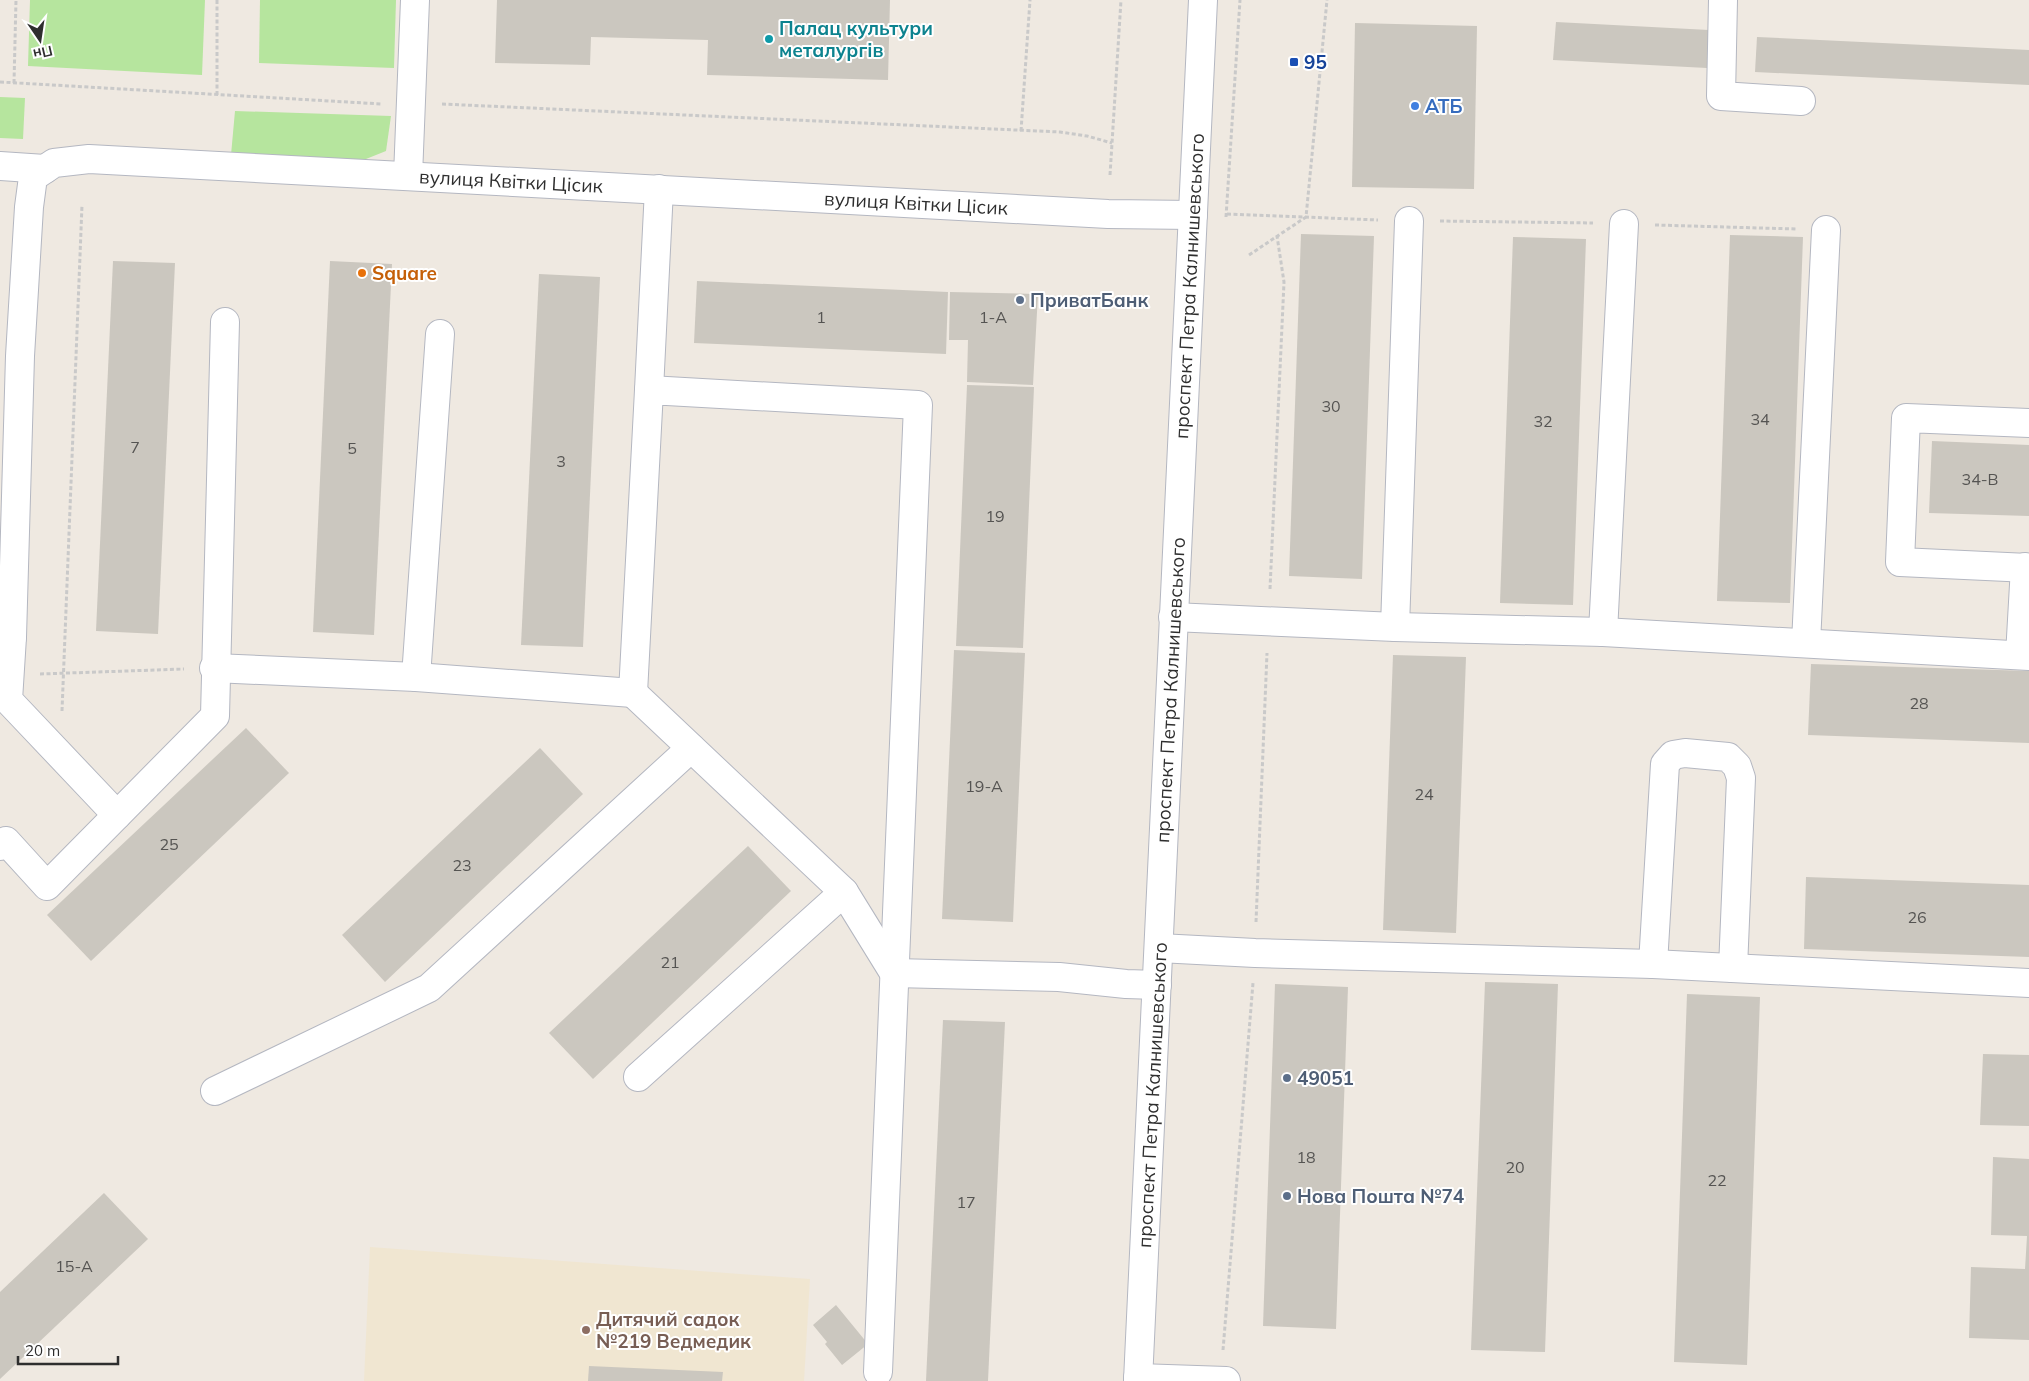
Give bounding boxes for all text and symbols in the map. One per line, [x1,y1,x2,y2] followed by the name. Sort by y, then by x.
[15,15,65,65] north arrow
[779,16,933,62] place label: Палац культури металургів
[763,33,775,45] marker: Палац культури металургів
[31,42,54,64] text: Пн
[1304,50,1327,74] place label: 95
[1288,56,1300,68] marker: 95
[1425,94,1463,118] place label: АТБ
[1409,100,1421,112] marker: АТБ
[1169,132,1209,440] street label: проспект Петра Калнишевського
[419,164,604,198] street label: вулиця Квітки Цісик
[824,186,1009,220] street label: вулиця Квітки Цісик
[372,261,437,285] place label: Square
[356,267,368,279] marker: Square
[1030,288,1149,312] place label: ПриватБанк
[1014,294,1026,306] marker: ПриватБанк
[816,307,826,327] house number: 1
[979,307,1007,327] house number: 1-А
[1321,396,1341,416] house number: 30
[1750,409,1770,429] house number: 34
[1533,411,1553,431] house number: 32
[130,437,140,457] house number: 7
[347,438,357,458] house number: 5
[556,451,566,471] house number: 3
[1962,469,1998,489] house number: 34-В
[985,506,1005,526] house number: 19
[1150,536,1190,844] street label: проспект Петра Калнишевського
[1909,693,1929,713] house number: 28
[965,776,1003,796] house number: 19-A
[1414,784,1434,804] house number: 24
[159,834,179,854] house number: 25
[452,855,472,875] house number: 23
[1907,907,1927,927] house number: 26
[1132,941,1172,1249] street label: проспект Петра Калнишевського
[660,952,680,972] house number: 21
[1297,1066,1354,1090] place label: 49051
[1281,1072,1293,1084] marker: 49051
[1296,1147,1316,1167] house number: 18
[1505,1157,1525,1177] house number: 20
[1707,1170,1727,1190] house number: 22
[1297,1184,1465,1208] place label: Нова Пошта №74
[1281,1190,1293,1202] marker: Нова Пошта №74
[956,1192,976,1212] house number: 17
[55,1256,93,1276] house number: 15-А
[596,1307,751,1353] place label: Дитячий садок №219 Ведмедик
[580,1324,592,1336] marker: Дитячий садок №219 Ведмедик
[18,1334,118,1366] scale bar
[25,1341,60,1360] text: 20 m

